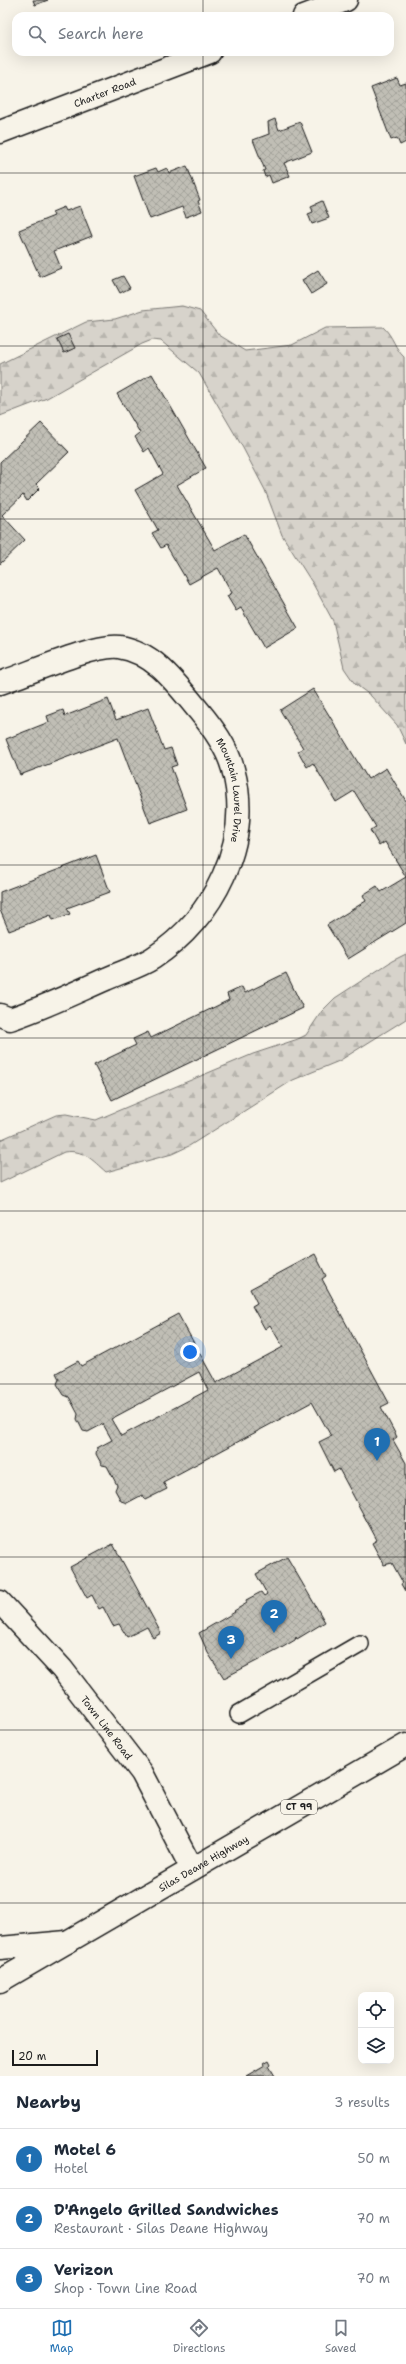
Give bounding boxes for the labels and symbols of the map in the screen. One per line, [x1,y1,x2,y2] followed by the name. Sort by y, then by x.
[72,74,138,110] street label: Charter Road
[214,735,245,844] street label: Mountain Laurel Drive
[180,1342,200,1362] your location
[364,1428,390,1461] pin: 1
[261,1600,287,1633] pin: 2
[218,1626,244,1659] pin: 3
[78,1693,136,1763] street label: Town Line Road
[281,1800,317,1814] road number: CT 99
[156,1832,251,1894] street label: Silas Deane Highway
[12,2048,98,2067] scale bar

